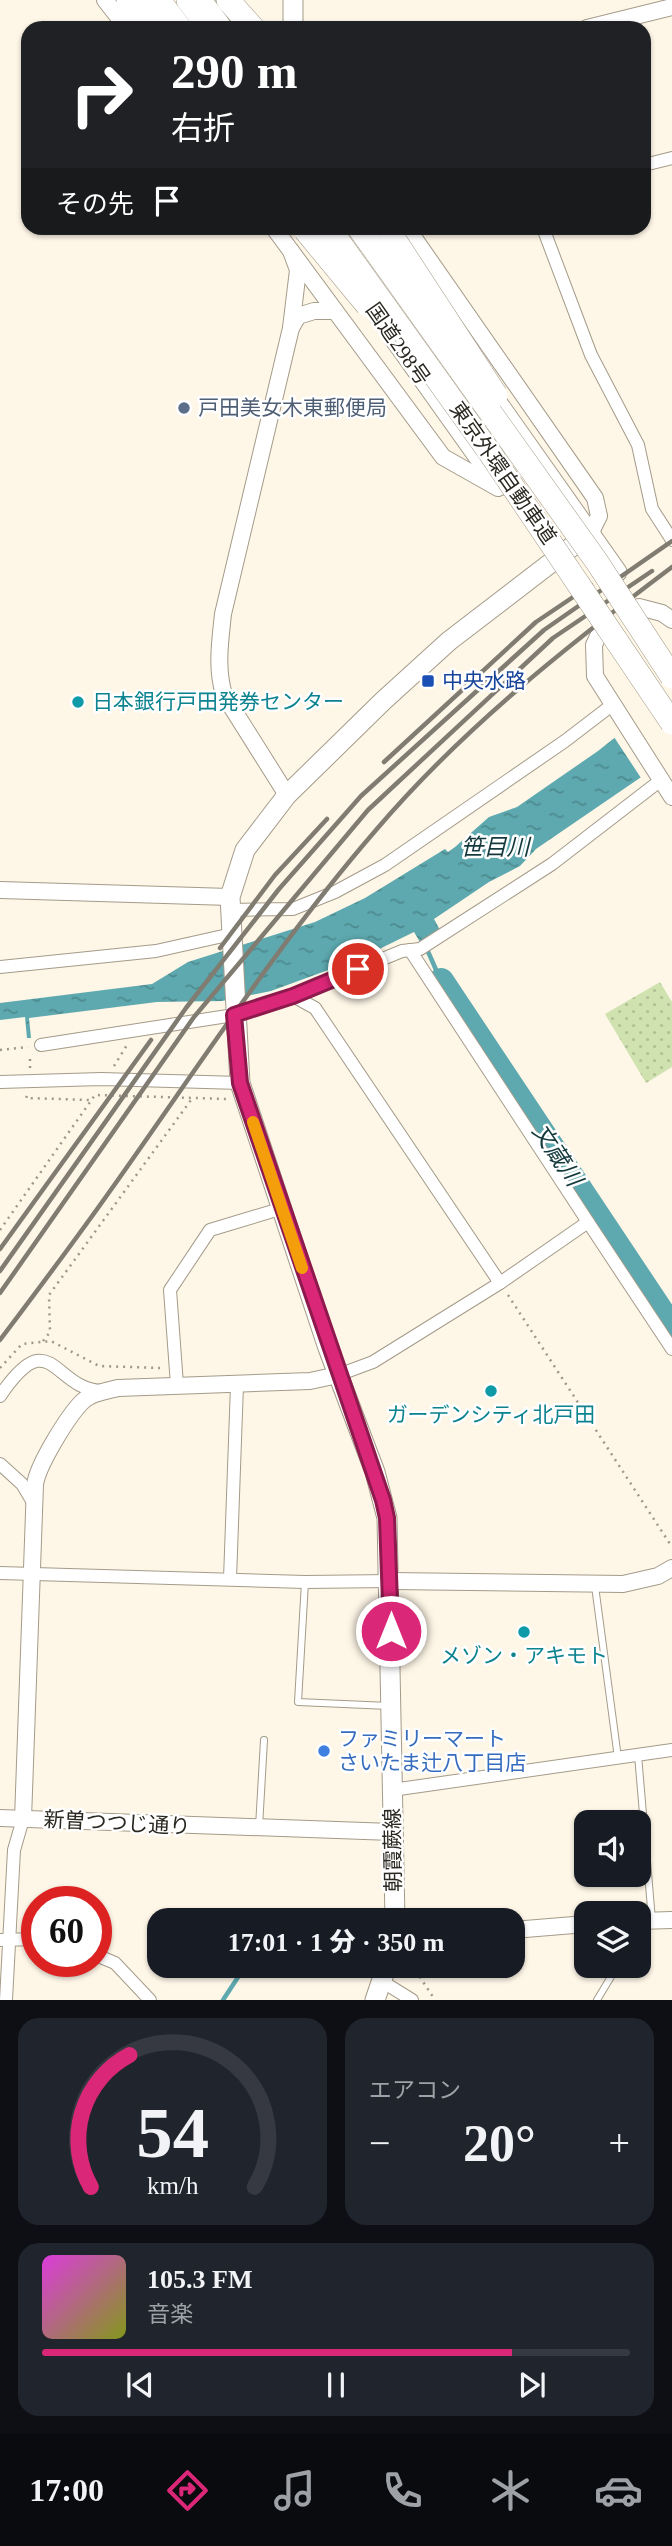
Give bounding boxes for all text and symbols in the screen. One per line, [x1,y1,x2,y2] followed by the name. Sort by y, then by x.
[171,44,298,99] text: 290 m
[56,49,147,140] icon: right
[171,110,235,146] text: 右折
[148,182,186,220] icon: arrive
[56,190,134,219] text: その先
[361,298,435,390] street label: 国道298号
[198,396,387,420] place label: 戸田美女木東郵便局
[445,397,561,549] street label: 東京外環自動車道
[176,400,192,416] marker: 戸田美女木東郵便局
[442,669,526,693] place label: 中央水路
[420,673,436,689] marker: 中央水路
[92,690,344,714] place label: 日本銀行戸田発券センター
[70,694,86,710] marker: 日本銀行戸田発券センター
[461,835,533,860] water label: 笹目川
[328,939,388,999] pin
[339,950,377,988] icon: arrive
[527,1119,588,1193] water label: 文蔵川
[483,1383,499,1399] marker: ガーデンシティ北戸田
[387,1403,595,1427] place label: ガーデンシティ北戸田
[354,1594,428,1668] position arrow
[516,1624,532,1640] marker: メゾン・アキモト
[440,1644,608,1668] place label: メゾン・アキモト
[338,1727,526,1775] place label: ファミリーマート さいたま辻八丁目店
[316,1743,332,1759] marker: ファミリーマート さいたま辻八丁目店
[43,1807,191,1839] street label: 新曽つつじ通り
[380,1808,406,1892] street label: 朝霞蕨線
[574,1810,651,1978] map controls
[574,1810,651,1887] button: sound
[21,1886,112,1977] speed limit sign: 60
[574,1901,651,1978] button: layers
[228,1928,444,1957] text: 17:01 · 1 分 · 350 m
[369,2078,461,2103] text: エアコン
[136,2093,209,2174] text: 54
[463,2115,536,2172] text: 20°
[369,2122,390,2164] text: −
[609,2122,630,2164] text: +
[147,2172,199,2199] text: km/h
[147,2265,252,2294] text: 105.3 FM
[147,2302,193,2327] text: 音楽
[121,2366,159,2404] icon: previous
[317,2366,355,2404] icon: pause
[513,2366,551,2404] icon: next
[163,2466,212,2515] icon: directions
[270,2466,319,2515] icon: music
[378,2466,427,2515] icon: phone
[486,2466,535,2515] icon: climate
[594,2466,643,2515] icon: car
[29,2472,104,2508] text: 17:00

